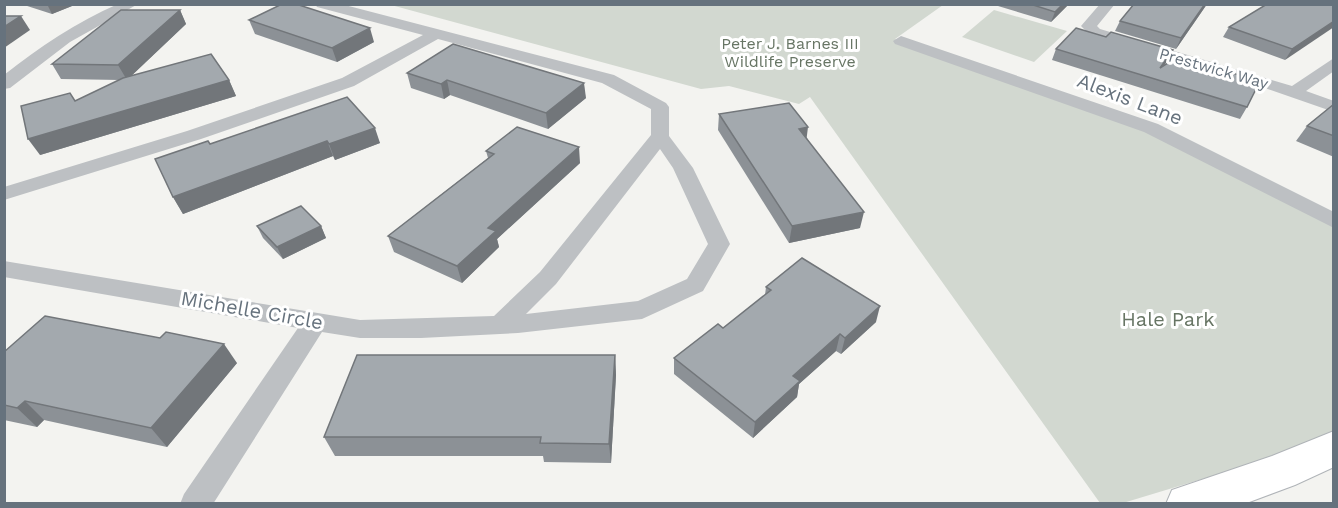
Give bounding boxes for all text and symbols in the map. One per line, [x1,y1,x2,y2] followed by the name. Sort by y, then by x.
[721,34,859,71] park label: Peter J. Barnes III Wildlife Preserve
[1157,44,1271,93] street label: Prestwick Way
[1074,68,1186,130] street label: Alexis Lane
[179,286,325,334] street label: Michelle Circle
[1121,307,1215,331] park label: Hale Park

